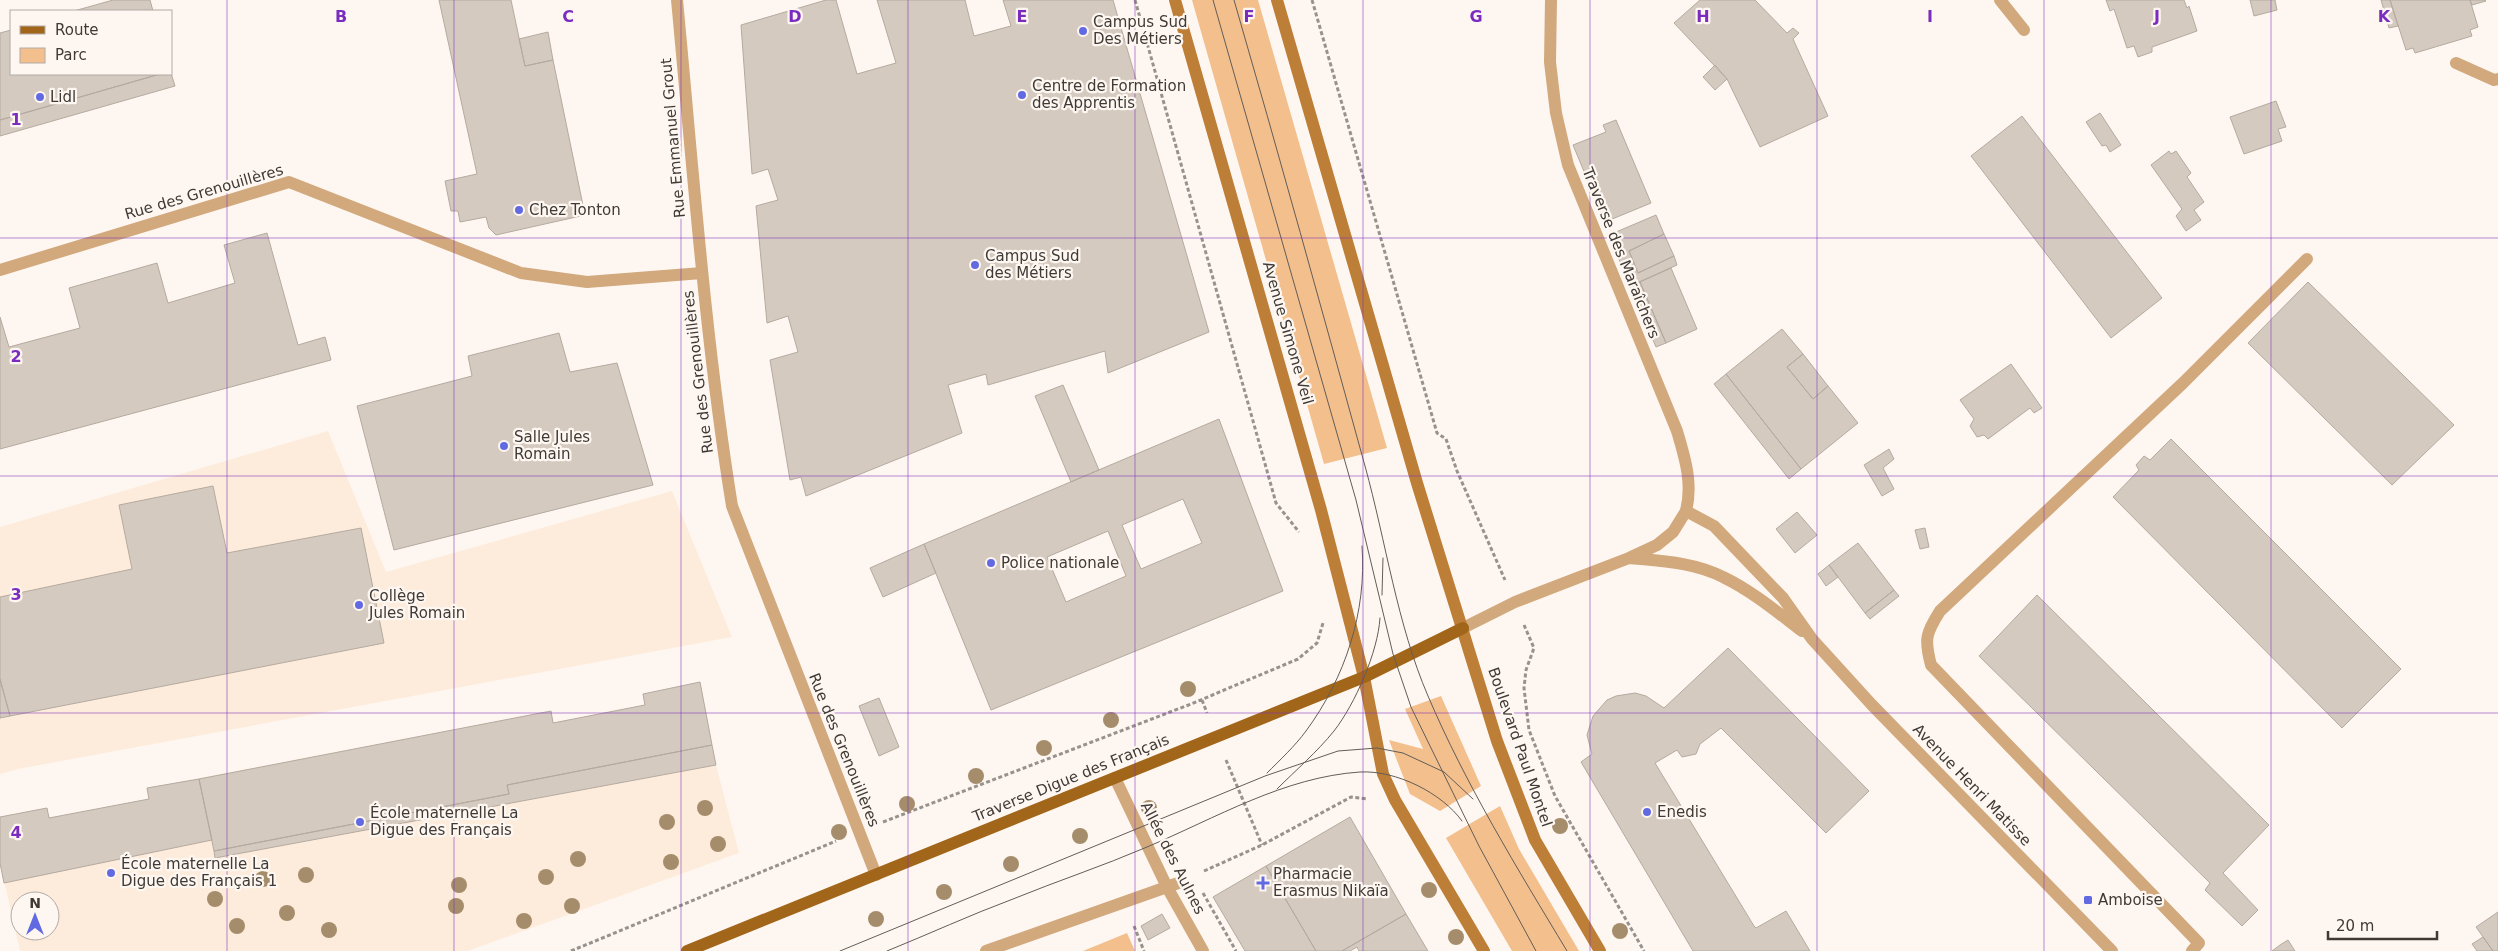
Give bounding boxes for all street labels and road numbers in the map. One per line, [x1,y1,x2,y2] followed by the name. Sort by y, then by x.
[657,57,689,219] street label: Rue Emmanuel Grout
[123,161,286,223] street label: Rue des Grenouillères
[1578,164,1664,341] street label: Traverse des Maraîchers
[1259,259,1317,407] street label: Avenue Simone Veil
[679,289,717,455] street label: Rue des Grenouillères
[1484,665,1556,829] street label: Boulevard Paul Montel
[805,671,883,830] street label: Rue des Grenouillères
[1909,720,2035,850] street label: Avenue Henri Matisse
[969,730,1172,826] street label: Traverse Digue des Français
[1137,799,1209,917] street label: Allée des Aulnes

